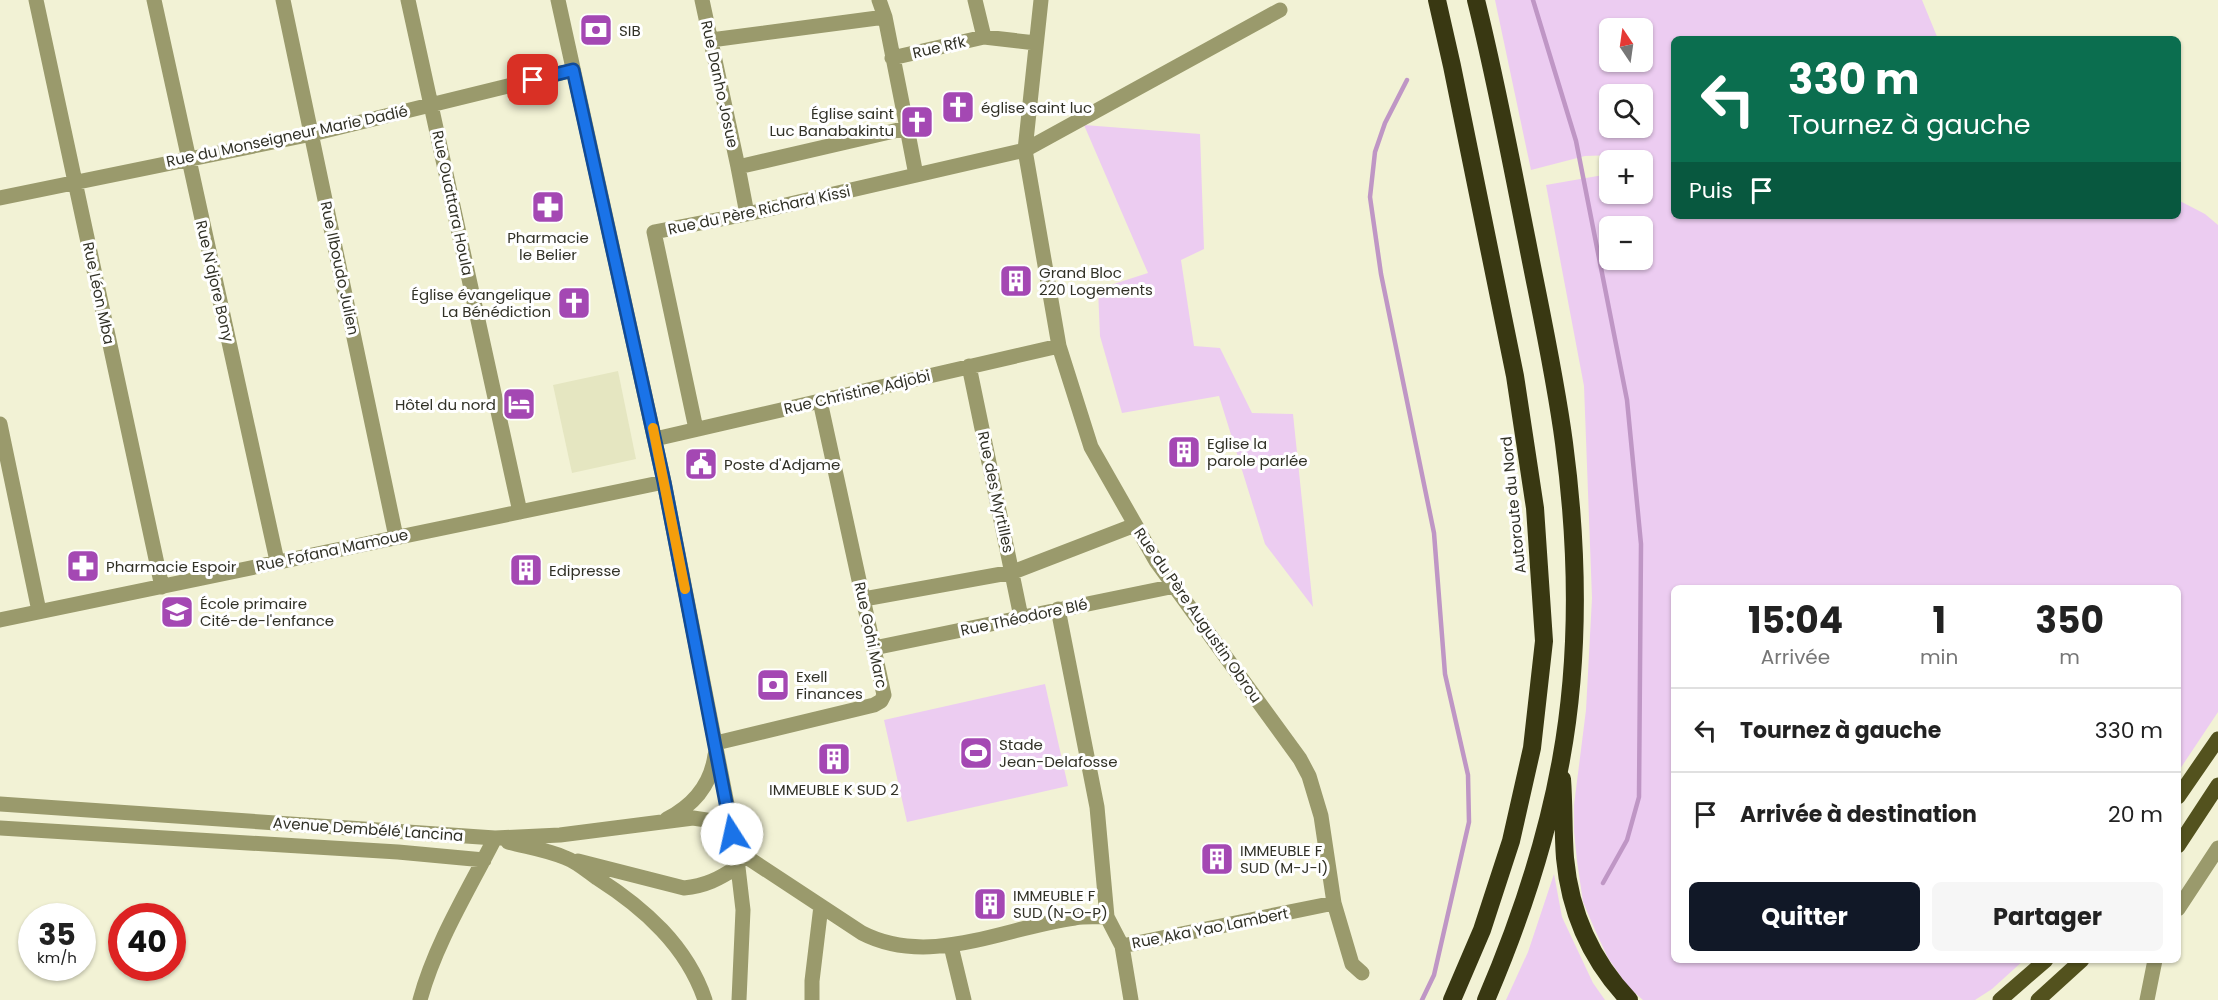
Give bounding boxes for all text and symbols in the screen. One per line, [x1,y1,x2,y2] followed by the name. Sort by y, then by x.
[578,12,614,48] bank icon: SIB
[696,18,744,150] street label: Rue Danho Josue
[1599,18,1653,72] north arrow
[1599,18,1653,270] map controls
[619,20,641,41] place label: SIB
[910,31,968,63] street label: Rue Rfk
[1788,50,1920,109] text: 330 m
[507,54,558,105] pin
[1689,60,1767,138] icon: left
[516,63,549,96] icon: arrive
[1599,84,1653,138] button: search
[940,89,976,125] church icon: église saint luc
[981,97,1092,118] place label: église saint luc
[164,100,410,172] street label: Rue du Monseigneur Marie Dadié
[769,103,894,141] place label: Église saint Luc Banabakintu
[899,104,935,140] church icon: Église saint Luc Banabakintu
[1788,106,2030,143] text: Tournez à gauche
[427,129,479,277] street label: Rue Ouattara Houla
[1599,150,1653,204] button: +
[1745,174,1778,207] icon: arrive
[1689,175,1733,206] text: Puis
[666,180,852,240] street label: Rue du Père Richard Kissi
[530,189,566,225] pharmacy icon: Pharmacie le Belier
[316,199,364,337] street label: Rue Ilboudo Julien
[1599,216,1653,270] button: −
[191,218,239,344] street label: Rue N'djore Bony
[507,227,589,265] place label: Pharmacie le Belier
[78,240,120,346] street label: Rue Léon Mba
[1039,262,1153,300] place label: Grand Bloc 220 Logements
[998,263,1034,299] building icon: Grand Bloc 220 Logements
[411,284,551,322] place label: Église évangelique La Bénédiction
[556,285,592,321] church icon: Église évangelique La Bénédiction
[782,365,932,419] street label: Rue Christine Adjobi
[501,386,537,422] hotel icon: Hôtel du nord
[395,394,496,415] place label: Hôtel du nord
[973,429,1019,555] street label: Rue des Myrtilles
[1207,433,1308,471] place label: Eglise la parole parlée
[1166,434,1202,470] building icon: Eglise la parole parlée
[1495,435,1531,575] street label: Autoroute du Nord
[683,446,719,482] public building icon: Poste d'Adjame
[724,454,840,475] place label: Poste d'Adjame
[1129,523,1267,707] street label: Rue du Père Augustin Obrou
[254,524,410,576] street label: Rue Fofana Mamoue
[65,548,101,584] pharmacy icon: Pharmacie Espoir
[508,552,544,588] building icon: Edipresse
[106,556,237,577] place label: Pharmacie Espoir
[549,560,621,581] place label: Edipresse
[849,580,893,690] street label: Rue Gohi Marc
[200,593,334,631] place label: École primaire Cité-de-l'enfance
[958,593,1090,641] street label: Rue Théodore Blé
[159,594,195,630] school or university icon: École primaire Cité-de-l'enfance
[1748,595,1843,646] text: 15:04
[1932,595,1946,646] text: 1
[2035,595,2104,646] text: 350
[1761,643,1830,671] text: Arrivée
[1920,643,1958,671] text: min
[2059,643,2080,671] text: m
[796,666,863,704] place label: Exell Finances
[755,667,791,703] bank icon: Exell Finances
[1689,714,1722,747] icon: left
[1740,715,1941,746] text: Tournez à gauche
[2095,715,2163,746] text: 330 m
[999,734,1118,772] place label: Stade Jean-Delafosse
[958,735,994,771] sports icon: Stade Jean-Delafosse
[816,741,852,777] building icon: IMMEUBLE K SUD 2
[769,779,899,800] place label: IMMEUBLE K SUD 2
[1689,798,1722,831] icon: arrive
[1740,799,1977,830] text: Arrivée à destination
[2108,799,2163,830] text: 20 m
[700,802,764,866] position arrow
[272,812,464,846] street label: Avenue Dembélé Lancina
[1240,840,1328,878] place label: IMMEUBLE F SUD (M-J-I)
[1199,841,1235,877] building icon: IMMEUBLE F SUD (M-J-I)
[1689,882,1920,951] button: Quitter
[1932,882,2163,951] button: Partager
[1013,885,1108,923] place label: IMMEUBLE F SUD (N-O-P)
[972,886,1008,922] building icon: IMMEUBLE F SUD (N-O-P)
[108,903,186,981] speed limit sign: 40
[1130,903,1290,953] street label: Rue Aka Yao Lambert
[38,913,76,956] text: 35
[37,947,77,968] text: km/h

